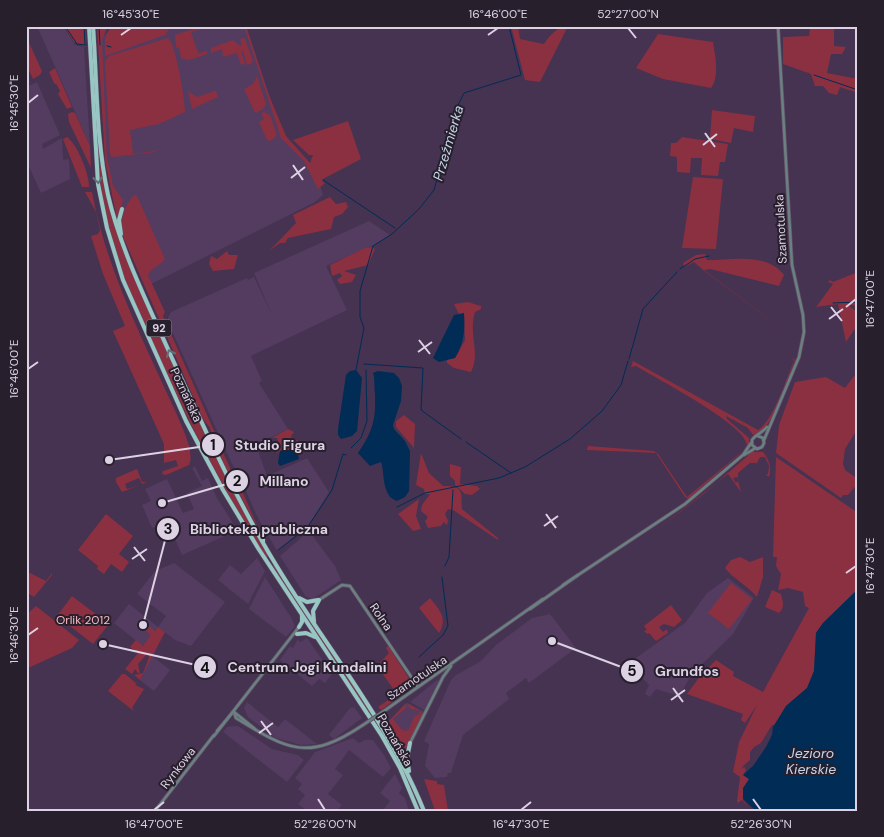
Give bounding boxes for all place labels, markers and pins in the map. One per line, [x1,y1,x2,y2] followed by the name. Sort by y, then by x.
[200,430,336,459] callout: Studio Figura
[225,467,319,496] callout: Millano
[155,514,338,543] callout: Biblioteka publiczna
[193,653,397,682] callout: Centrum Jogi Kundalini
[620,656,729,685] callout: Grundfos

